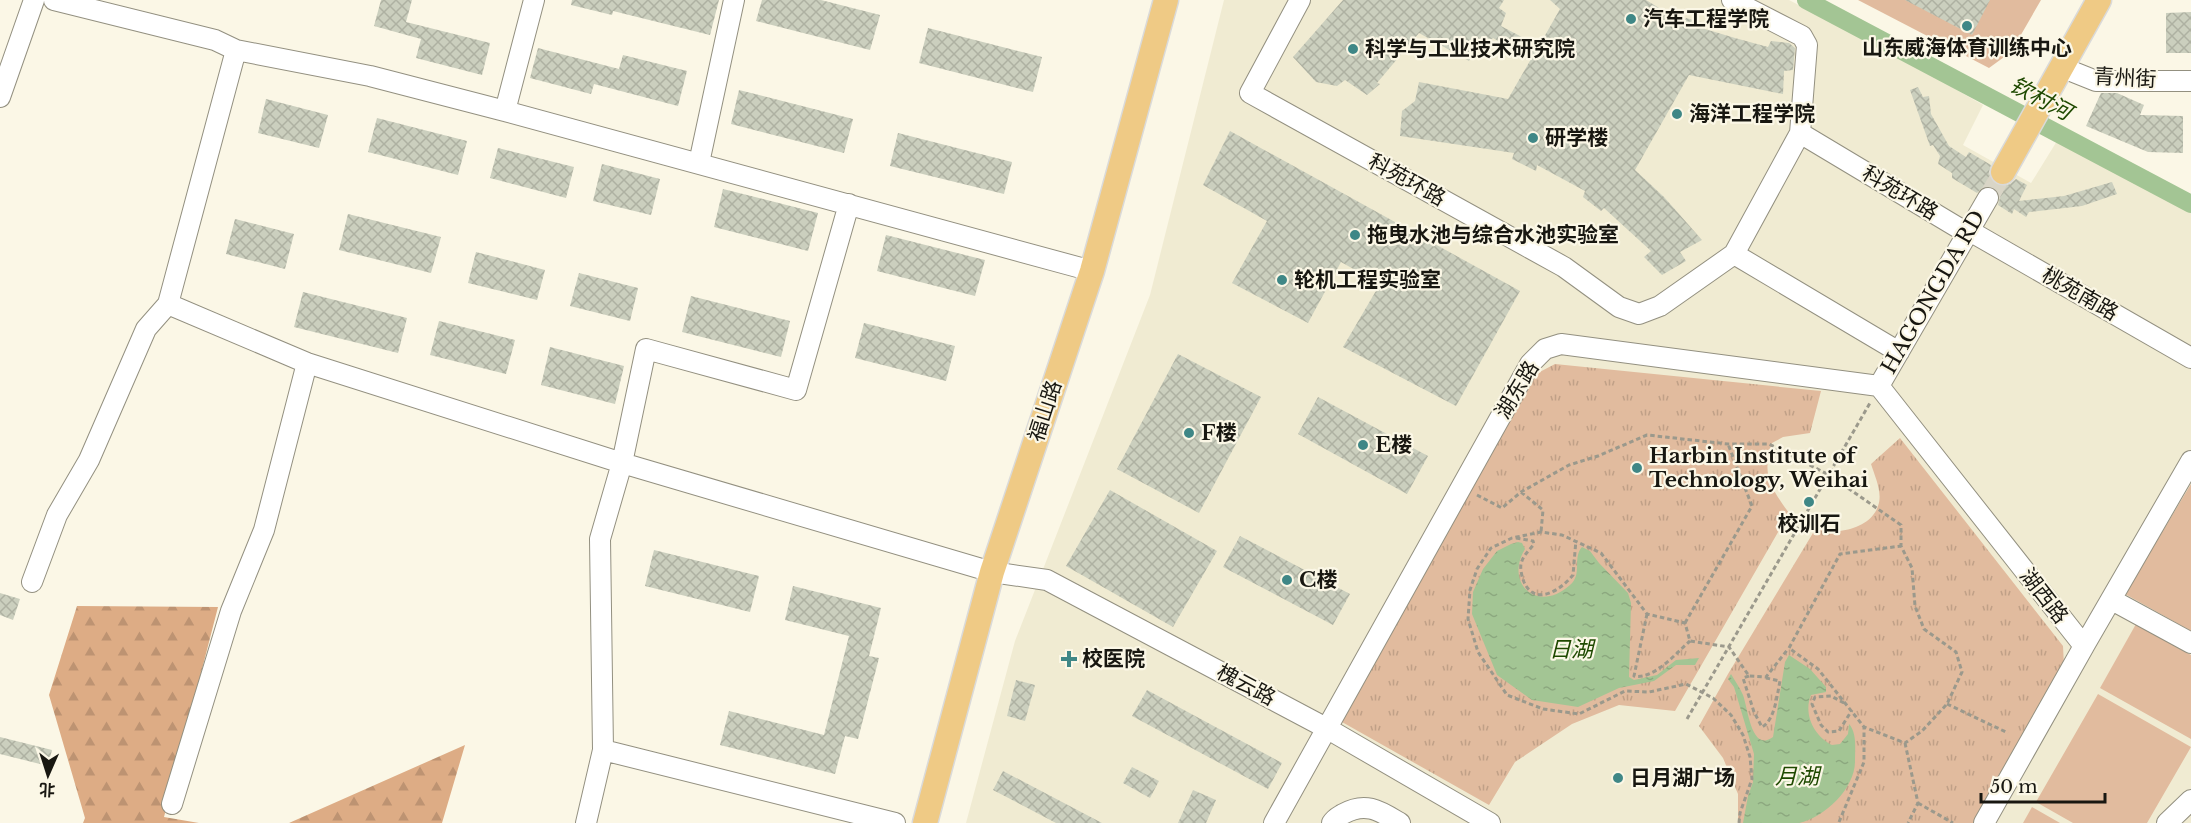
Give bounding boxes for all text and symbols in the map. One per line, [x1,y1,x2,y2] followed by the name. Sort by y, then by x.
[1643,6,1769,32] place label: 汽车工程学院
[1624,12,1638,26] marker: 汽车工程学院
[1960,19,1974,33] marker: 山东威海体育训练中心
[1862,35,2072,61] place label: 山东威海体育训练中心
[1365,36,1575,62] place label: 科学与工业技术研究院
[1346,42,1360,56] marker: 科学与工业技术研究院
[2093,63,2157,93] street label: 青州街
[2005,71,2080,128] water label: 钦村河
[1689,101,1815,127] place label: 海洋工程学院
[1670,107,1684,121] marker: 海洋工程学院
[1545,125,1608,151] place label: 研学楼
[1526,131,1540,145] marker: 研学楼
[1364,148,1450,212] street label: 科苑环路
[1857,160,1943,226] street label: 科苑环路
[1876,206,1990,378] street label: HAGONGDA RD
[1367,222,1619,248] place label: 拖曳水池与综合水池实验室
[1348,228,1362,242] marker: 拖曳水池与综合水池实验室
[2037,262,2123,326] street label: 桃苑南路
[1294,267,1441,293] place label: 轮机工程实验室
[1275,273,1289,287] marker: 轮机工程实验室
[1490,356,1544,424] street label: 湖东路
[1023,377,1067,445] street label: 福山路
[1201,420,1236,446] place label: F楼
[1182,426,1196,440] marker: F楼
[1375,432,1412,458] place label: E楼
[1356,438,1370,452] marker: E楼
[1649,443,1869,493] place label: Harbin Institute of Technology, Weihai
[1630,461,1644,475] marker: Harbin Institute of Technology, Weihai
[1802,495,1816,509] marker: 校训石
[1778,511,1841,537] place label: 校训石
[2014,563,2074,629] street label: 湖西路
[1299,567,1337,593] place label: C楼
[1280,573,1294,587] marker: C楼
[1549,636,1596,663] water label: 日湖
[1082,646,1145,672] place label: 校医院
[1060,650,1078,668] marker: 校医院
[1212,659,1280,711] street label: 槐云路
[18,745,78,805] north arrow
[1775,763,1822,790] water label: 月湖
[1630,765,1735,791] place label: 日月湖广场
[1981,766,2106,804] scale bar
[1611,771,1625,785] marker: 日月湖广场
[1990,776,2038,798] text: 50 m
[39,780,56,800] text: 北

